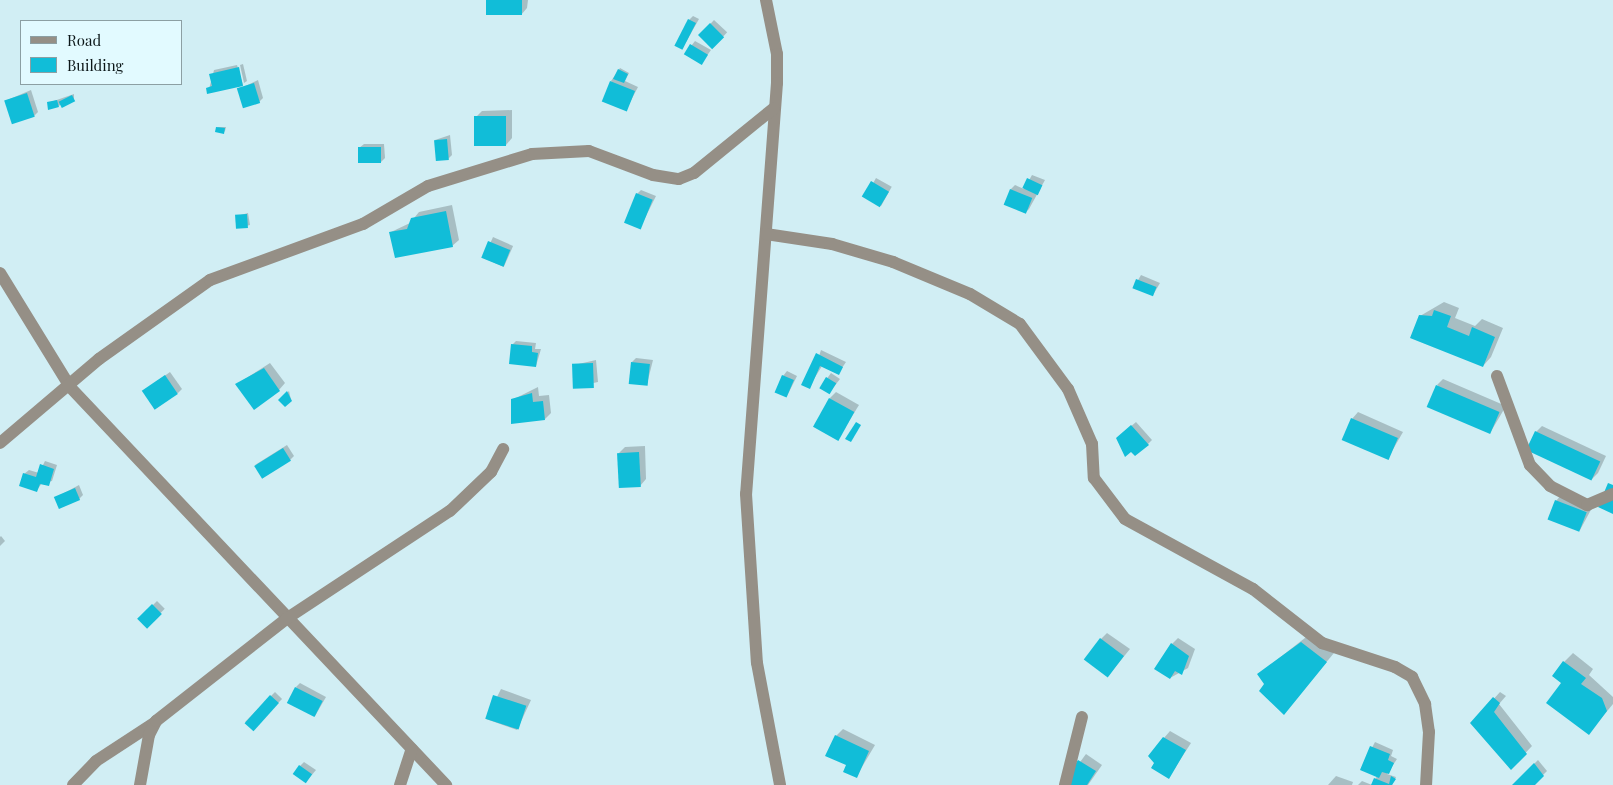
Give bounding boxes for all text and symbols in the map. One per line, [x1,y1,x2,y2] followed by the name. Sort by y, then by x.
[20,20,182,85] legend
[67,30,101,50] text: Road
[67,55,123,75] text: Building

